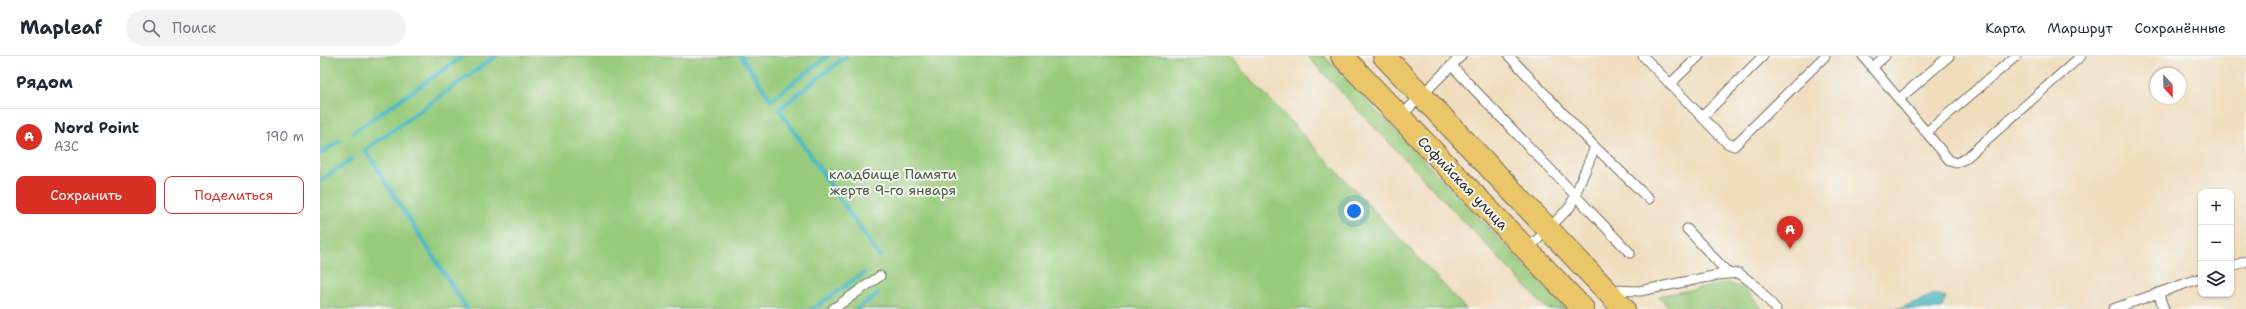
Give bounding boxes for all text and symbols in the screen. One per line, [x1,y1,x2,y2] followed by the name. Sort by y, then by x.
[126,10,406,46] search box
[20,15,102,40] text: Mapleaf
[140,17,162,39] icon: search
[172,18,216,38] text: Поиск
[1985,19,2025,37] text: Карта
[2047,19,2113,37] text: Маршрут
[2135,19,2226,37] text: Сохранённые
[2150,68,2186,104] north arrow
[16,71,73,93] text: Рядом
[54,118,139,138] text: Nord Point
[24,128,34,145] text: A
[265,128,304,145] text: 190 m
[1414,132,1512,234] street label: Софийская улица
[54,138,79,155] text: АЗС
[829,165,957,199] park label: кладбище Памяти жертв 9-го января
[16,176,156,214] button: Сохранить
[164,176,304,214] button: Поделиться
[2198,189,2234,297] map controls
[2198,189,2234,225] button: +
[1344,201,1364,221] your location
[1777,216,1803,249] pin: A
[2198,225,2234,261] button: −
[2198,261,2234,297] button: layers

